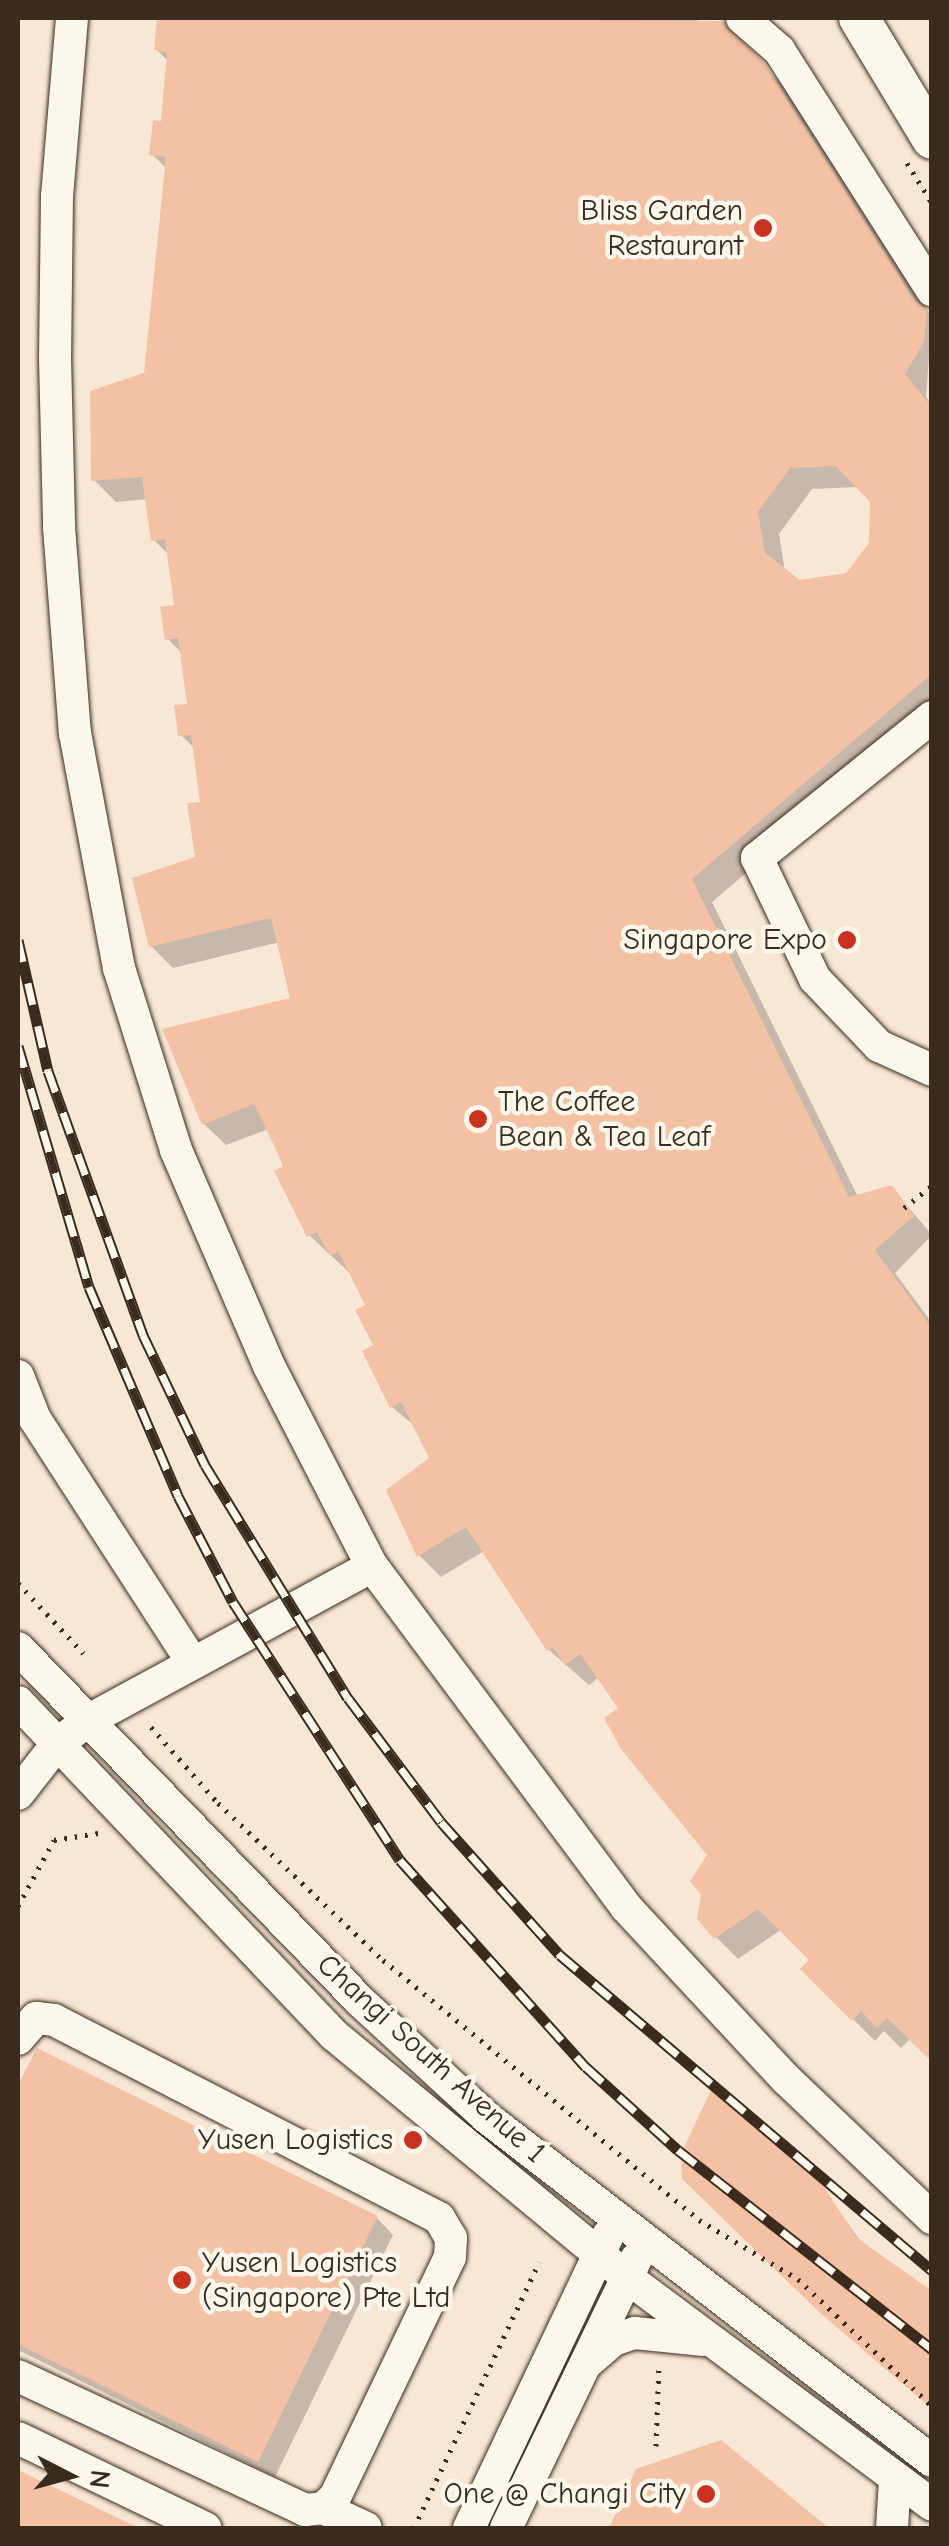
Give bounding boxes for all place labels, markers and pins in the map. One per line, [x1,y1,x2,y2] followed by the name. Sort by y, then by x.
[581,193,743,264] place label: Bliss Garden Restaurant
[752,217,774,239] marker: Bliss Garden Restaurant
[623,922,827,958] place label: Singapore Expo
[836,929,858,951] marker: Singapore Expo
[498,1084,710,1154] place label: The Coffee Bean & Tea Leaf
[467,1108,489,1130] marker: The Coffee Bean & Tea Leaf
[198,2122,393,2158] place label: Yusen Logistics
[402,2129,424,2151] marker: Yusen Logistics
[202,2245,450,2316] place label: Yusen Logistics (Singapore) Pte Ltd
[171,2269,193,2291] marker: Yusen Logistics (Singapore) Pte Ltd
[444,2476,686,2512] place label: One @ Changi City
[695,2483,717,2505] marker: One @ Changi City

